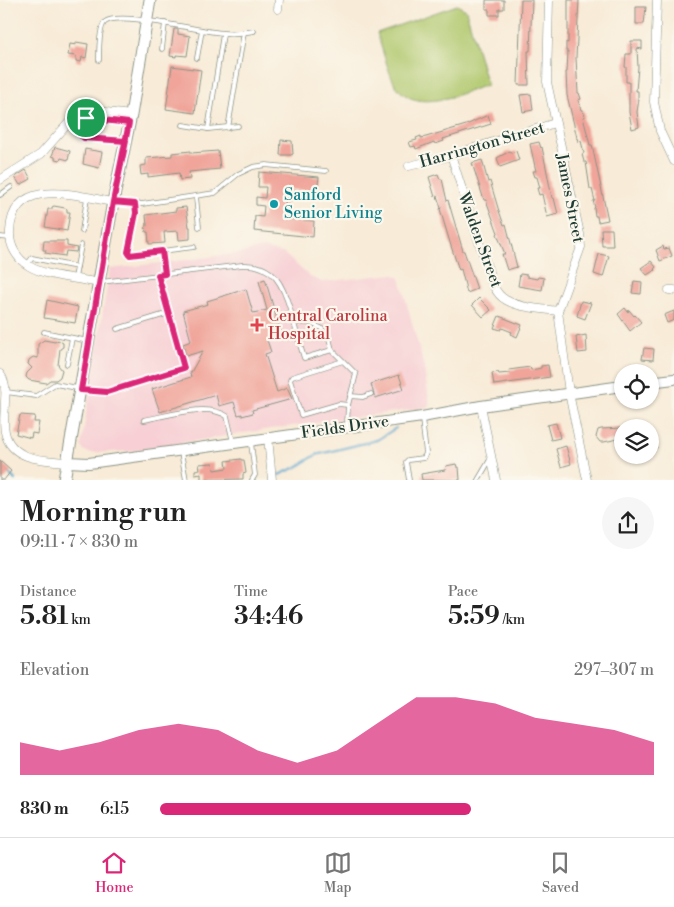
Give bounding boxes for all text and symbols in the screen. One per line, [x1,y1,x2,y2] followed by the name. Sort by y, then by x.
[65,97,107,139] pin
[72,104,100,132] icon: arrive
[417,117,547,172] street label: Harrington Street
[551,151,589,245] street label: James Street
[284,185,383,223] place label: Sanford Senior Living
[453,189,507,291] street label: Walden Street
[268,198,280,210] marker: Sanford Senior Living
[268,306,389,344] place label: Central Carolina Hospital
[250,318,264,332] marker: Central Carolina Hospital
[614,364,659,464] map controls
[614,364,659,409] button: locate
[300,411,390,443] street label: Fields Drive
[614,419,659,464] button: layers
[20,495,187,530] text: Morning run
[602,497,654,549] button: share
[20,532,138,552] text: 09:11 · 7 × 830 m
[20,583,77,601] text: Distance
[234,583,268,601] text: Time
[448,583,478,601] text: Pace
[20,601,68,632] text: 5.81
[234,601,303,632] text: 34:46
[448,601,500,632] text: 5:59
[68,611,91,629] text: km
[500,611,525,629] text: /km
[20,660,89,680] text: Elevation
[574,660,654,680] text: 297–307 m
[20,799,69,819] text: 830 m
[100,799,129,819] text: 6:15
[95,849,134,897] tab: Home
[324,849,352,897] tab: Map
[542,849,579,897] tab: Saved

